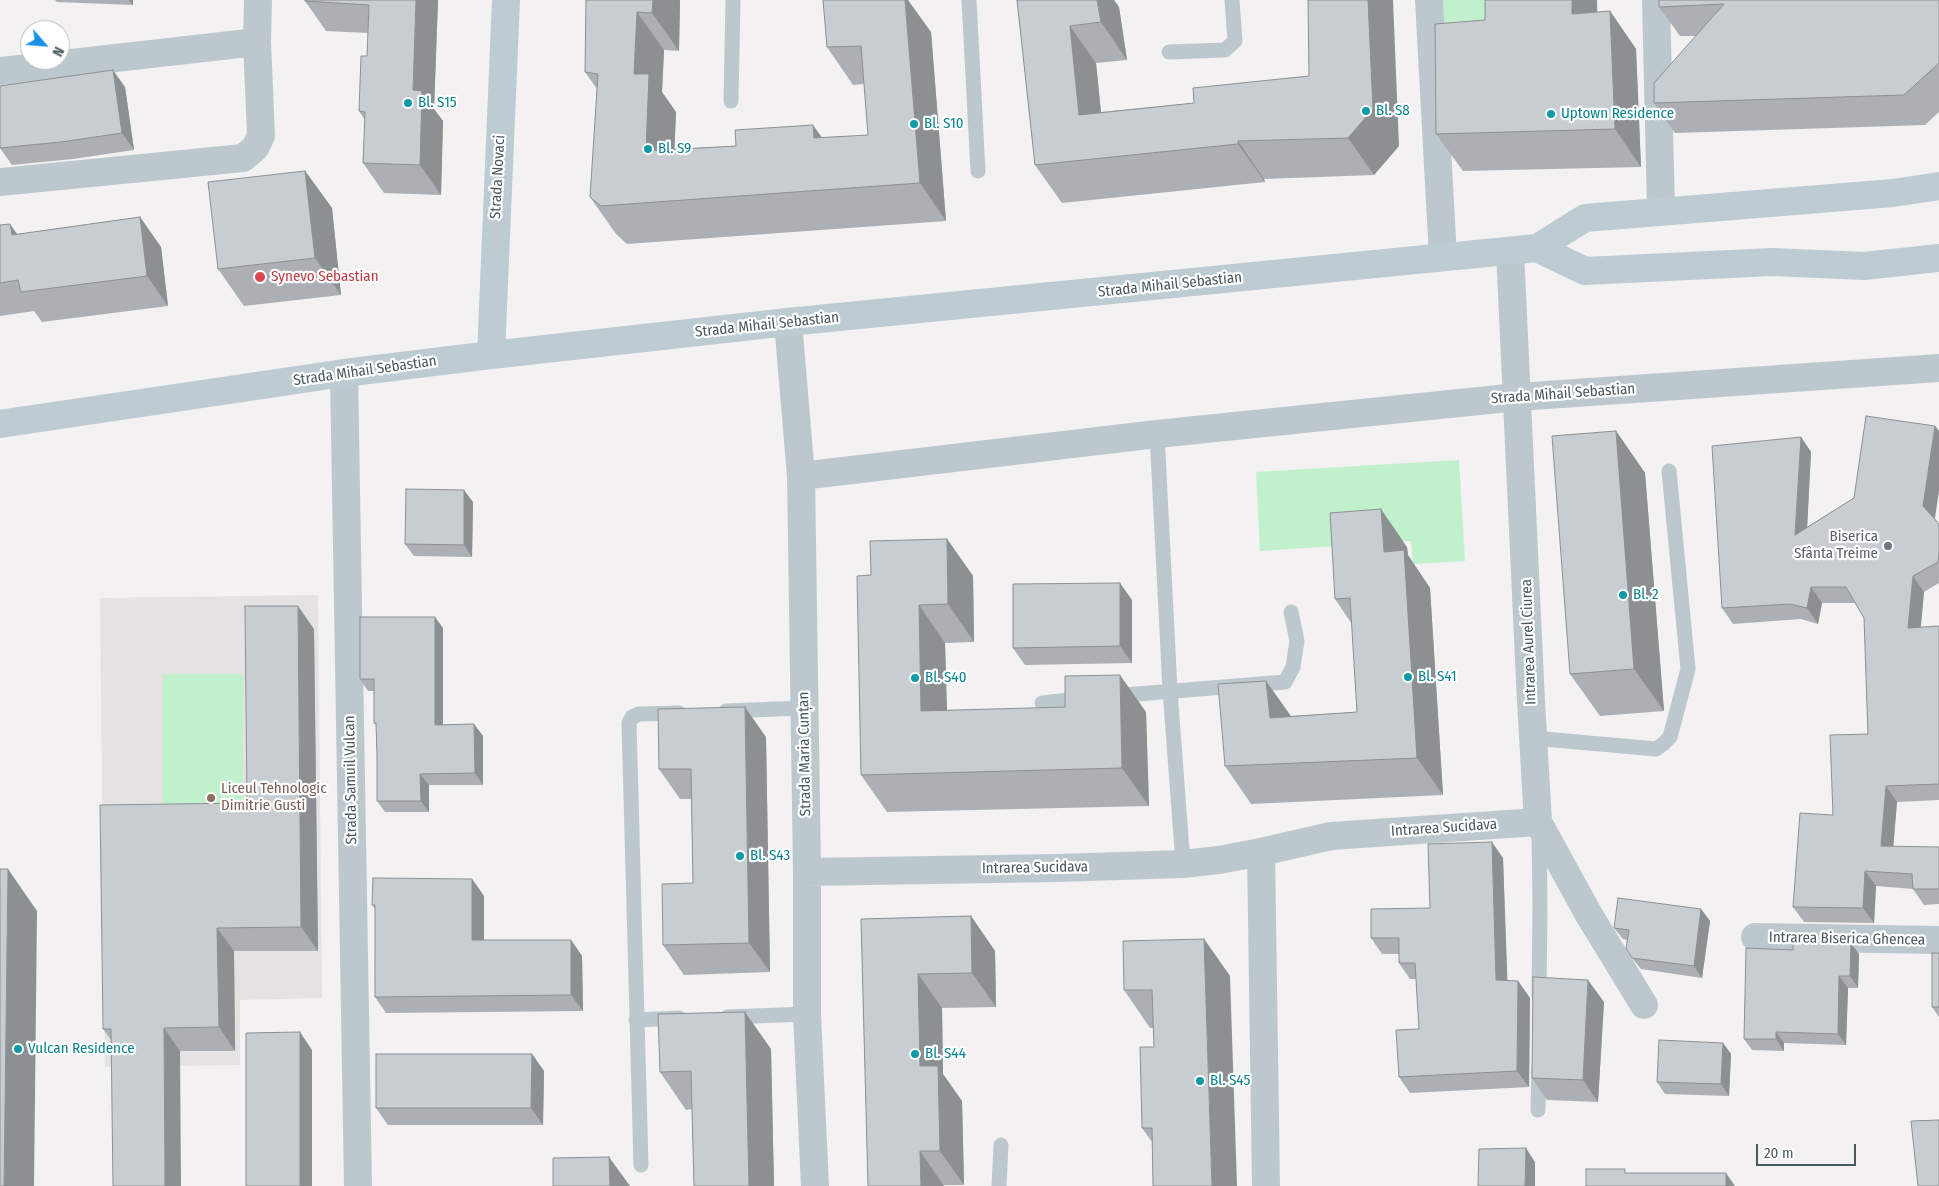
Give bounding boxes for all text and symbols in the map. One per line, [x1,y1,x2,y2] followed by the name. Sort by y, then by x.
[20,20,70,70] north arrow
[48,44,67,59] text: N
[418,94,457,112] place label: Bl. S15
[402,97,414,109] marker: Bl. S15
[1376,102,1410,120] place label: Bl. S8
[1360,105,1372,117] marker: Bl. S8
[1561,105,1674,123] place label: Uptown Residence
[1545,108,1557,120] marker: Uptown Residence
[924,115,964,133] place label: Bl. S10
[908,118,920,130] marker: Bl. S10
[487,134,509,220] street label: Strada Novaci
[658,140,691,158] place label: Bl. S9
[642,143,654,155] marker: Bl. S9
[271,268,379,286] place label: Synevo Sebastian
[1097,268,1243,302] street label: Strada Mihail Sebastian
[253,270,267,284] marker: Synevo Sebastian
[694,308,840,342] street label: Strada Mihail Sebastian
[292,352,438,390] street label: Strada Mihail Sebastian
[1490,380,1636,408] street label: Strada Mihail Sebastian
[1794,528,1878,563] place label: Biserica Sfânta Treime
[1882,540,1894,552] marker: Biserica Sfânta Treime
[1518,579,1540,705] street label: Intrarea Aurel Ciurea
[1633,586,1659,604] place label: Bl. 2
[1617,589,1629,601] marker: Bl. 2
[1418,668,1457,686] place label: Bl. S41
[925,669,966,687] place label: Bl. S40
[1402,671,1414,683] marker: Bl. S41
[909,672,921,684] marker: Bl. S40
[795,692,815,816] street label: Strada Maria Cunțan
[341,715,361,845] street label: Strada Samuil Vulcan
[221,780,327,815] place label: Liceul Tehnologic Dimitrie Gusti
[205,792,217,804] marker: Liceul Tehnologic Dimitrie Gusti
[1390,815,1498,841] street label: Intrarea Sucidava
[750,847,790,865] place label: Bl. S43
[734,850,746,862] marker: Bl. S43
[982,858,1088,878] street label: Intrarea Sucidava
[1769,929,1925,949] street label: Intrarea Biserica Ghencea
[28,1040,135,1058] place label: Vulcan Residence
[12,1043,24,1055] marker: Vulcan Residence
[925,1045,966,1063] place label: Bl. S44
[909,1048,921,1060] marker: Bl. S44
[1210,1072,1250,1090] place label: Bl. S45
[1194,1075,1206,1087] marker: Bl. S45
[1759,1134,1859,1166] scale bar
[1764,1144,1794,1162] text: 20 m

